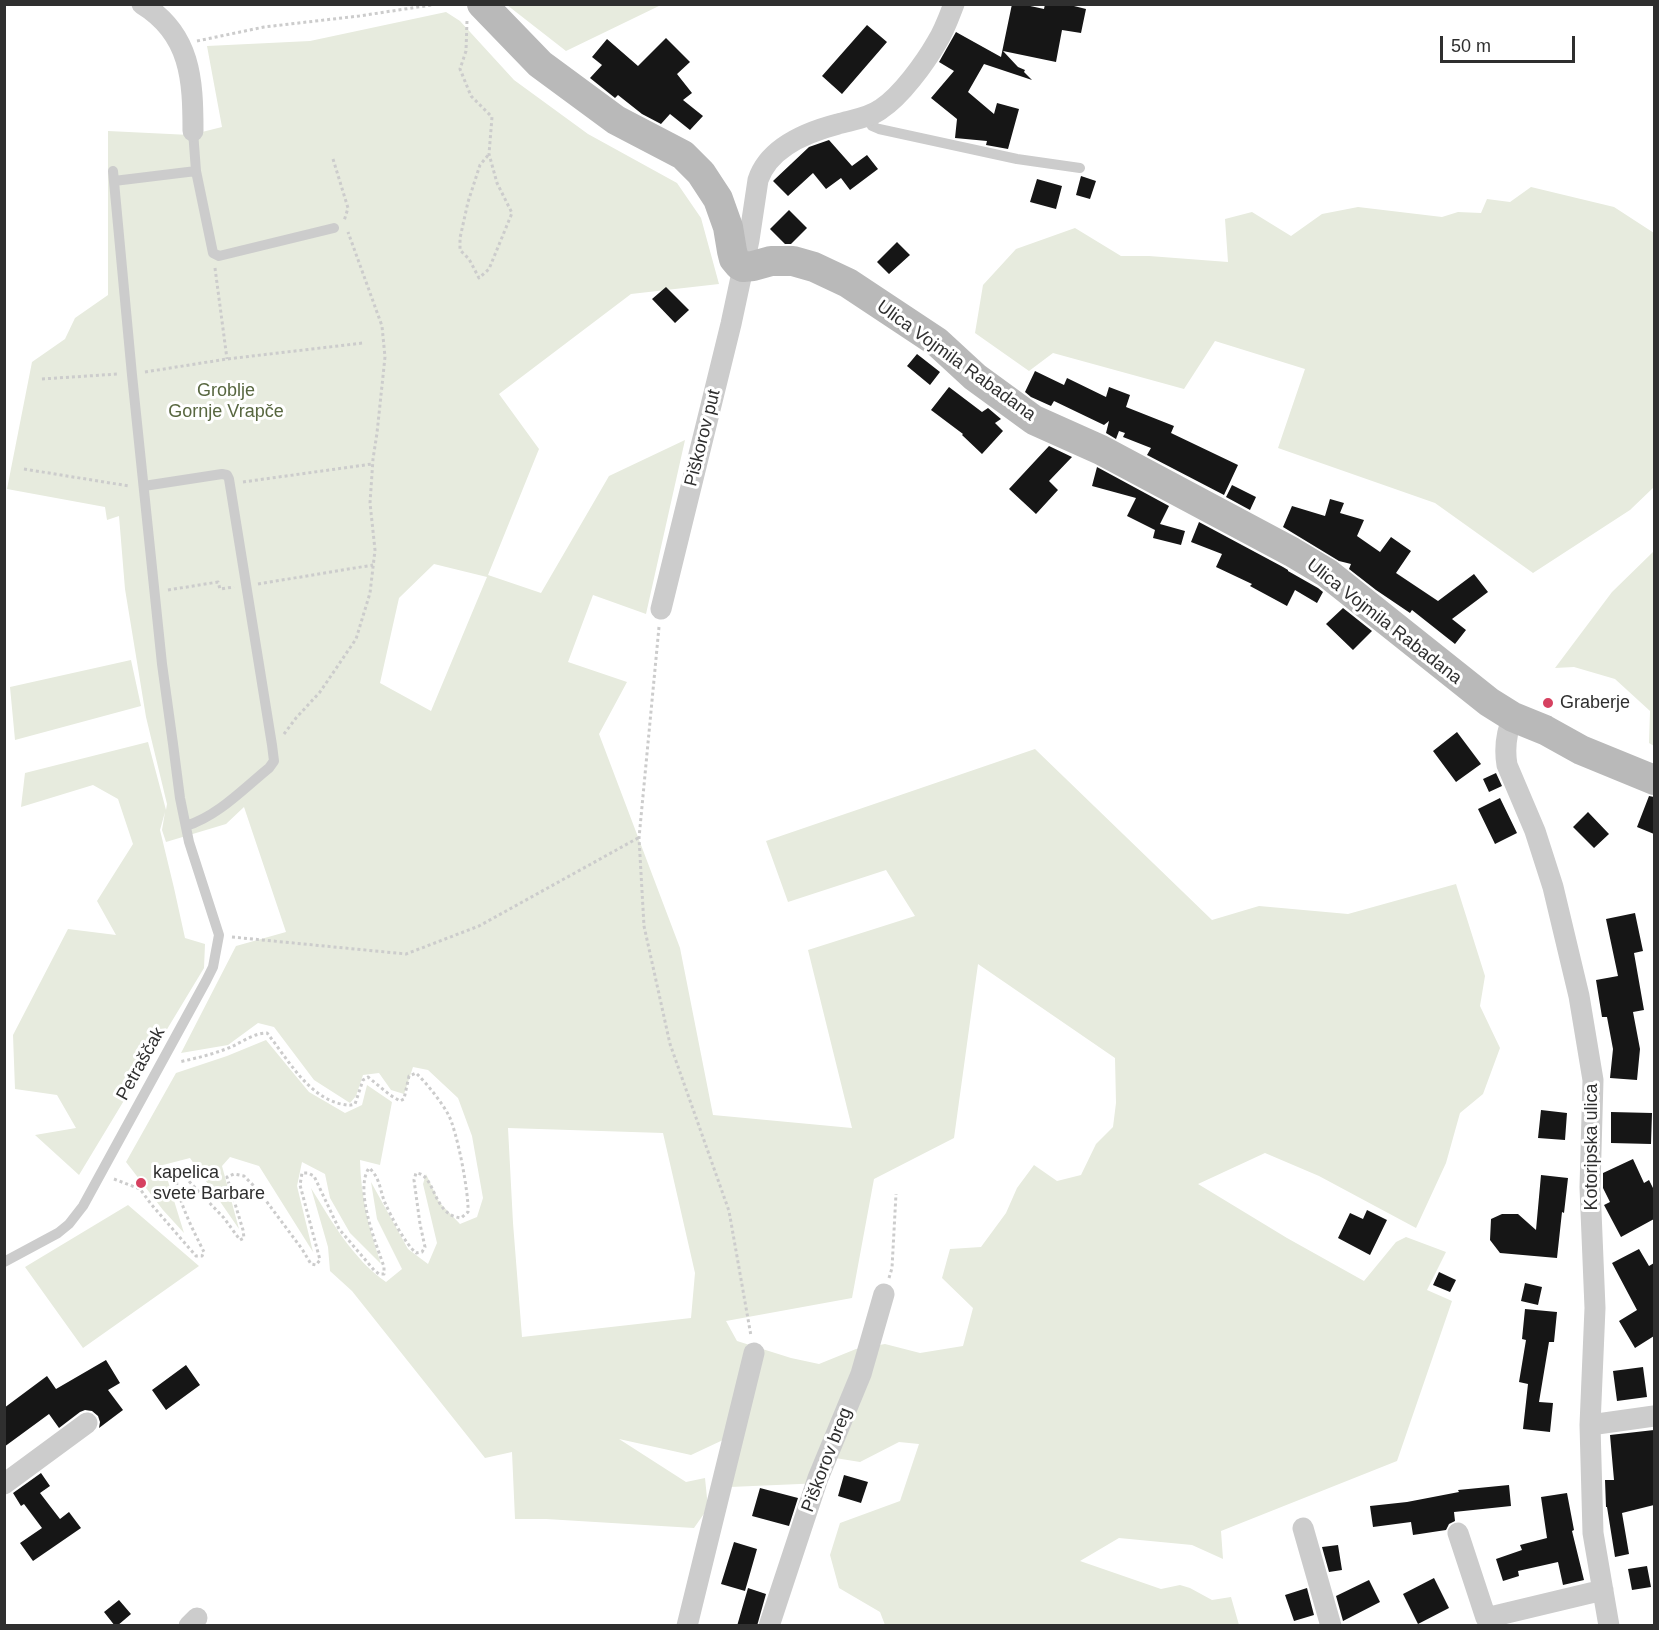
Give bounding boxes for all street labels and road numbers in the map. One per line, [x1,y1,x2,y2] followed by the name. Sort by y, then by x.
[872,296,1040,426] street label: Ulica Vojmila Rabadana
[681,387,725,489] street label: Piškorov put
[1302,555,1466,689] street label: Ulica Vojmila Rabadana
[112,1024,170,1104] street label: Petraščak
[1581,1083,1603,1211] street label: Kotoripska ulica
[797,1405,857,1515] street label: Piškorov breg

